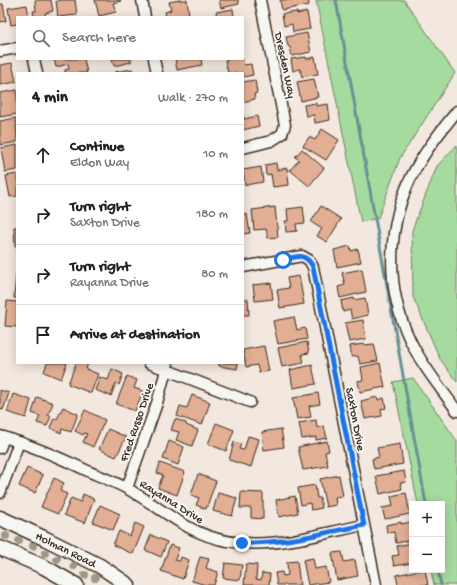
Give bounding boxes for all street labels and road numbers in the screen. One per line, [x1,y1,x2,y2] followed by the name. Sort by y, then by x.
[270,30,298,100] street label: Dresden Way
[118,381,158,465] street label: Fred Russo Drive
[341,386,367,453] street label: Saxton Drive
[136,478,206,528] street label: Rayanna Drive
[33,530,99,572] street label: Holman Road

